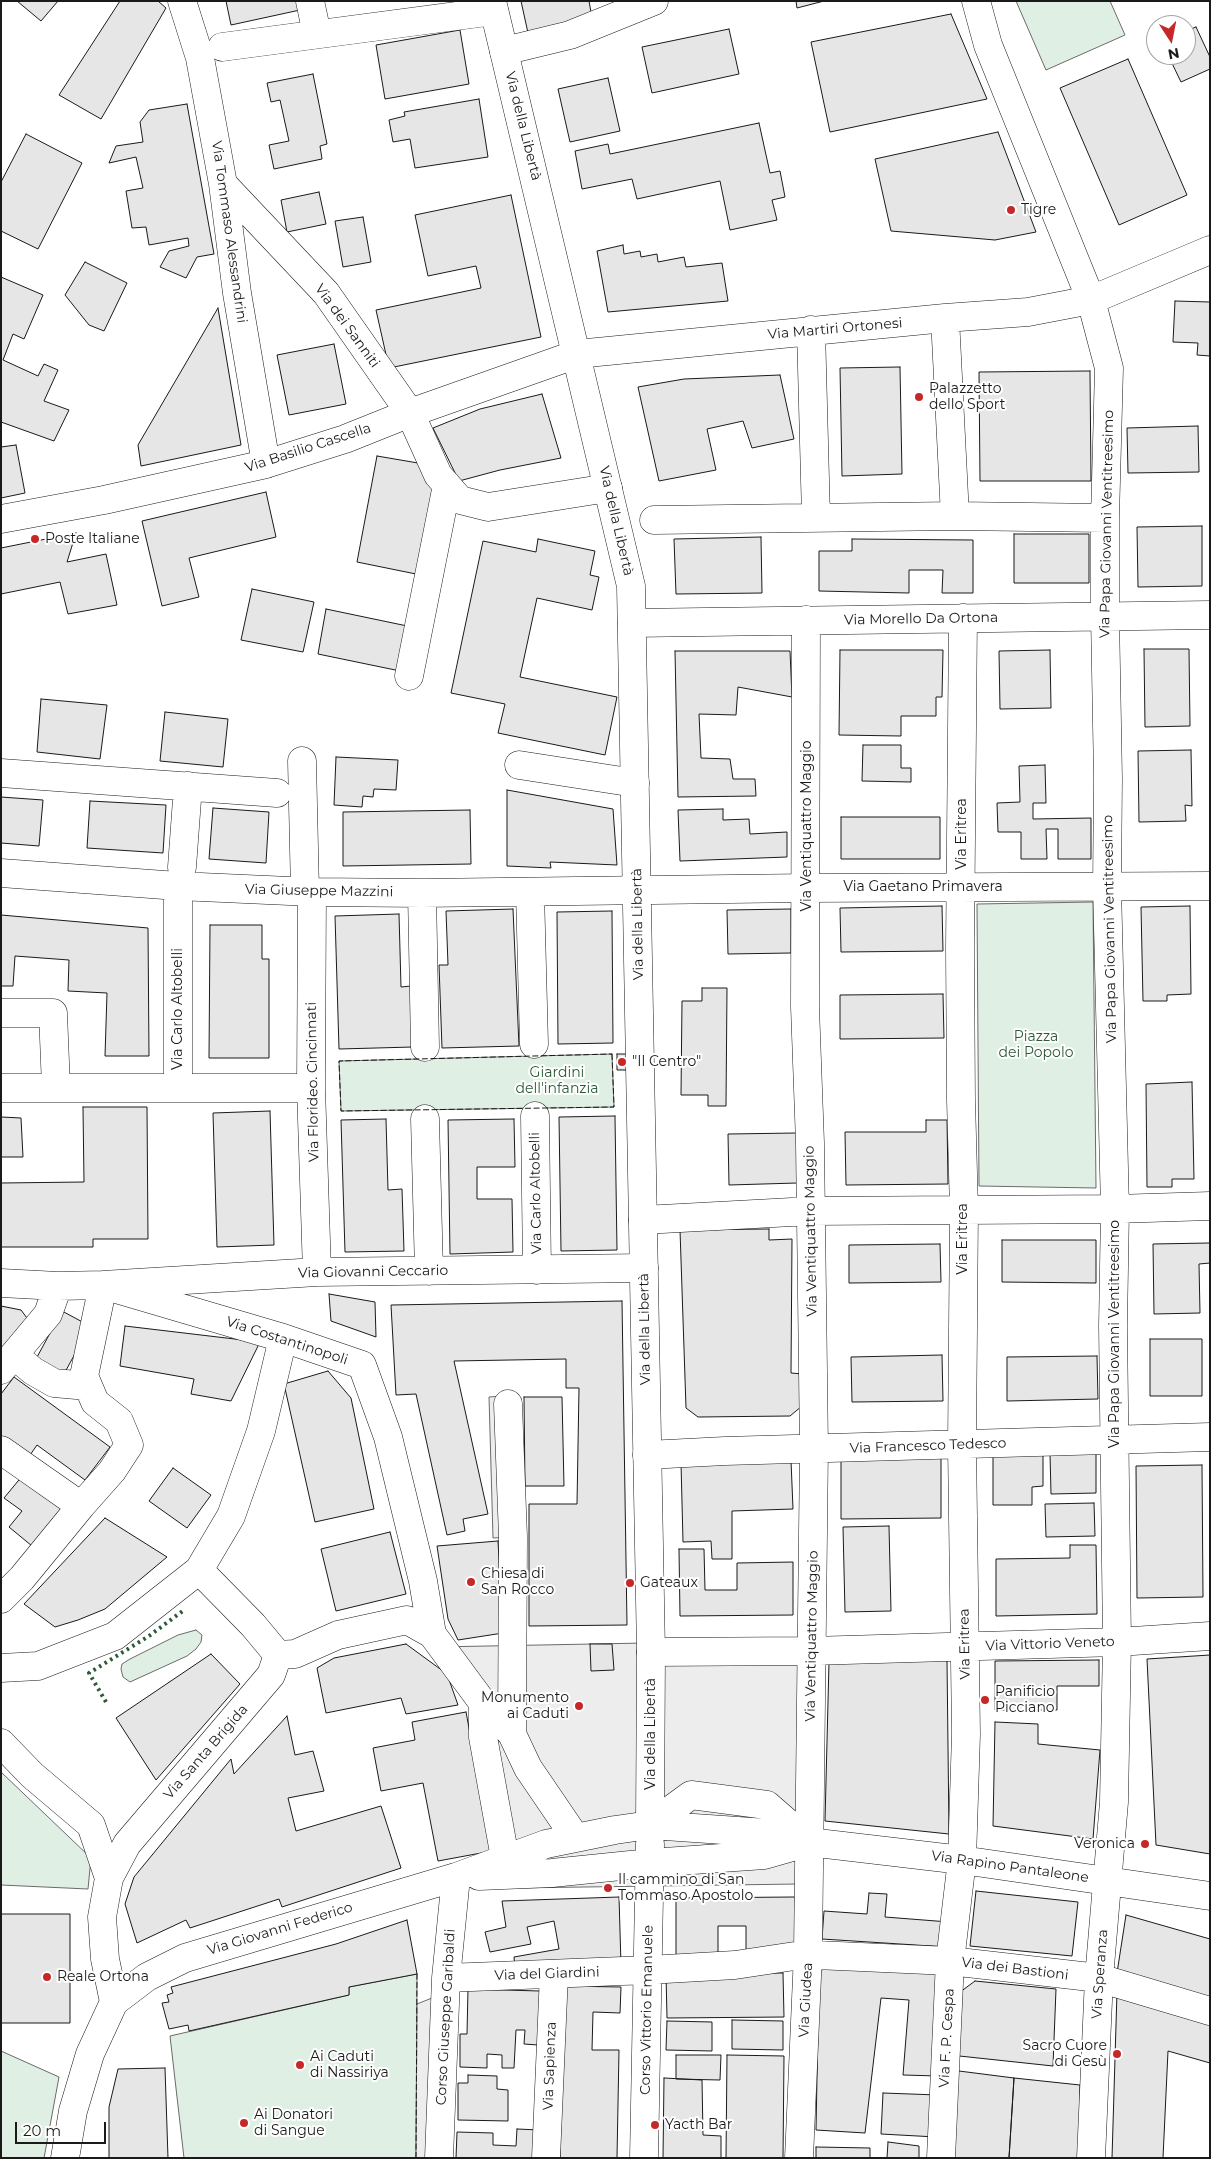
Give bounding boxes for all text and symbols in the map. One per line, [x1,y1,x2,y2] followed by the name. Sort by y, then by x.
[1146,15,1196,65] north arrow
[1166,44,1181,64] text: N
[501,70,545,182] street label: Via della Libertà
[208,140,250,324] street label: Via Tommaso Alessandrini
[1021,202,1056,218] place label: Tigre
[1005,204,1017,216] marker: Tigre
[311,281,383,371] street label: Via dei Sanniti
[767,315,903,343] street label: Via Martiri Ortonesi
[929,381,1005,414] place label: Palazzetto dello Sport
[913,391,925,403] marker: Palazzetto dello Sport
[1097,410,1117,638] street label: Via Papa Giovanni Ventitreesimo
[243,420,373,476] street label: Via Basilio Cascella
[595,465,637,577] street label: Via della Libertà
[45,531,140,547] place label: Poste Italiane
[29,533,41,545] marker: Poste Italiane
[844,609,998,629] street label: Via Morello Da Ortona
[799,740,815,912] street label: Via Ventiquattro Maggio
[954,798,970,870] street label: Via Eritrea
[1100,815,1120,1043] street label: Via Papa Giovanni Ventitreesimo
[629,868,647,980] street label: Via della Libertà
[843,879,1003,895] street label: Via Gaetano Primavera
[245,881,393,901] street label: Via Giuseppe Mazzini
[170,948,186,1070] street label: Via Carlo Altobelli
[303,1002,323,1162] street label: Via Florideo. Cincinnati
[999,1029,1073,1062] park label: Piazza dei Popolo
[632,1054,701,1070] place label: "Il Centro"
[616,1056,628,1068] marker: "Il Centro"
[515,1065,599,1098] park label: Giardini dell'infanzia
[527,1132,545,1254] street label: Via Carlo Altobelli
[801,1145,821,1317] street label: Via Ventiquattro Maggio
[955,1203,971,1275] street label: Via Eritrea
[1107,1220,1123,1448] street label: Via Papa Giovanni Ventitreesimo
[298,1262,448,1282] street label: Via Giovanni Ceccario
[636,1273,654,1385] street label: Via della Libertà
[224,1313,350,1369] street label: Via Costantinopoli
[849,1435,1007,1457] street label: Via Francesco Tedesco
[802,1550,822,1722] street label: Via Ventiquattro Maggio
[481,1566,554,1598] place label: Chiesa di San Rocco
[640,1575,698,1591] place label: Gateaux
[465,1576,477,1588] marker: Chiesa di San Rocco
[624,1577,636,1589] marker: Gateaux
[956,1608,974,1680] street label: Via Eritrea
[985,1633,1115,1655] street label: Via Vittorio Veneto
[643,1678,659,1790] street label: Via della Libertà
[995,1684,1055,1716] place label: Panificio Picciano
[481,1690,569,1722] place label: Monumento ai Caduti
[979,1694,991,1706] marker: Panificio Picciano
[573,1700,585,1712] marker: Monumento ai Caduti
[160,1701,252,1803] street label: Via Santa Brigida
[1074,1836,1135,1852] place label: Veronica
[1139,1838,1151,1850] marker: Veronica
[930,1848,1090,1886] street label: Via Rapino Pantaleone
[618,1872,753,1904] place label: Il cammino di San Tommaso Apostolo
[602,1882,614,1894] marker: Il cammino di San Tommaso Apostolo
[205,1899,355,1959] street label: Via Giovanni Federico
[637,1925,657,2095] street label: Corso Vittorio Emanuele
[433,1928,459,2106] street label: Corso Giuseppe Garibaldi
[1088,1929,1112,2019] street label: Via Speranza
[961,1954,1069,1984] street label: Via dei Bastioni
[796,1962,816,2038] street label: Via Giudea
[494,1964,600,1984] street label: Via del Giardini
[57,1969,149,1985] place label: Reale Ortona
[41,1971,53,1983] marker: Reale Ortona
[936,1988,958,2088] street label: Via F. P. Cespa
[540,2021,560,2111] street label: Via Sapienza
[1023,2038,1107,2070] place label: Sacro Cuore di Gesù
[1111,2048,1123,2060] marker: Sacro Cuore di Gesù
[310,2049,389,2082] place label: Ai Caduti di Nassiriya
[294,2059,306,2071] marker: Ai Caduti di Nassiriya
[254,2107,333,2140] place label: Ai Donatori di Sangue
[18,2112,109,2144] scale bar
[238,2117,250,2129] marker: Ai Donatori di Sangue
[665,2117,732,2133] place label: Yacth Bar
[649,2119,661,2131] marker: Yacth Bar
[23,2121,61,2140] text: 20 m

